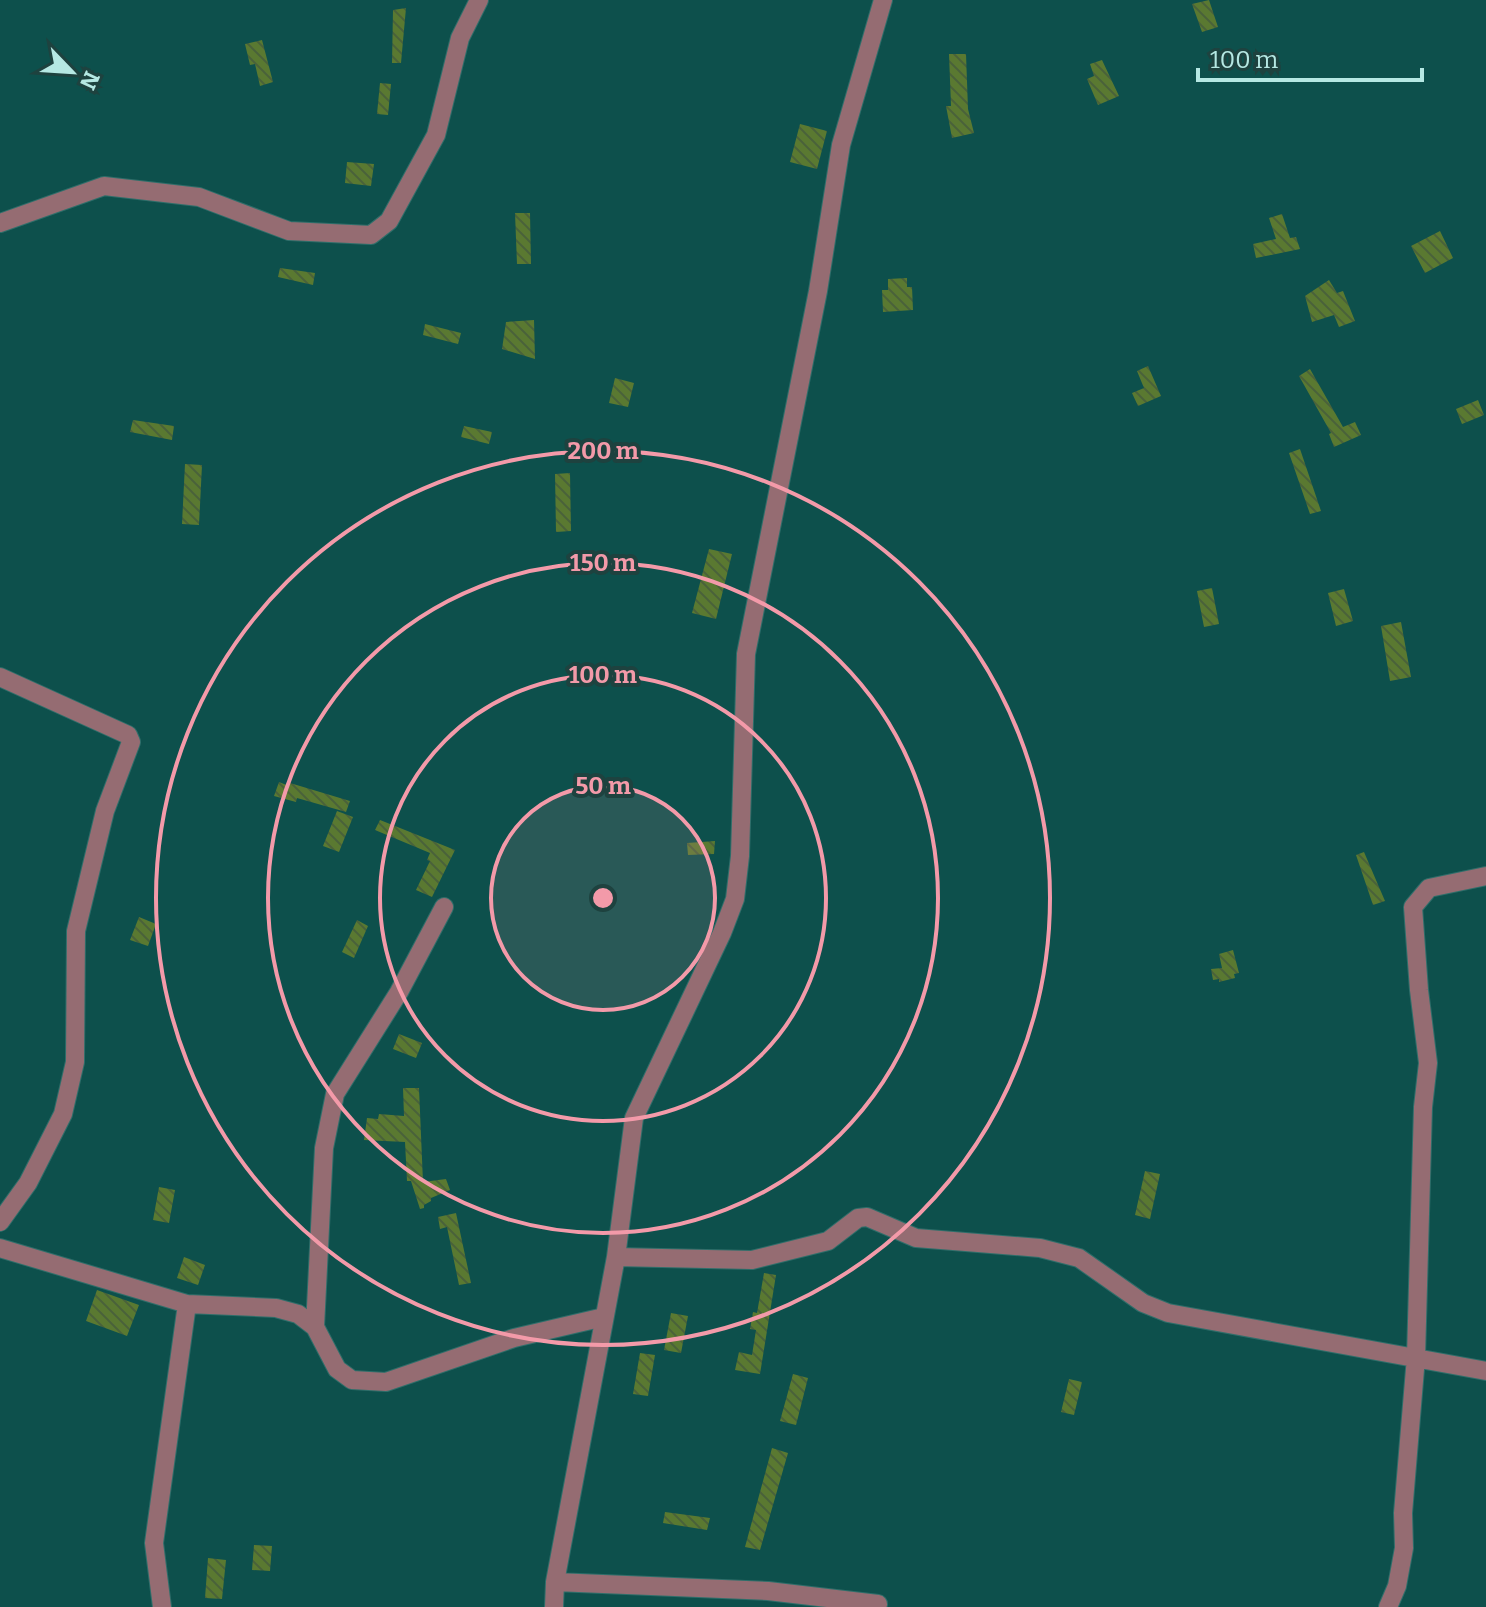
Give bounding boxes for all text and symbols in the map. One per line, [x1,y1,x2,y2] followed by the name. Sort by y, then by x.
[32,32,112,112] north arrow
[1198,32,1422,82] scale bar
[1210,46,1278,74] text: 100 m
[74,67,105,94] text: N
[567,437,639,465] text: 200 m
[570,549,636,577] text: 150 m
[569,661,637,689] text: 100 m
[575,772,631,800] text: 50 m
[589,884,617,912] centre of rings

